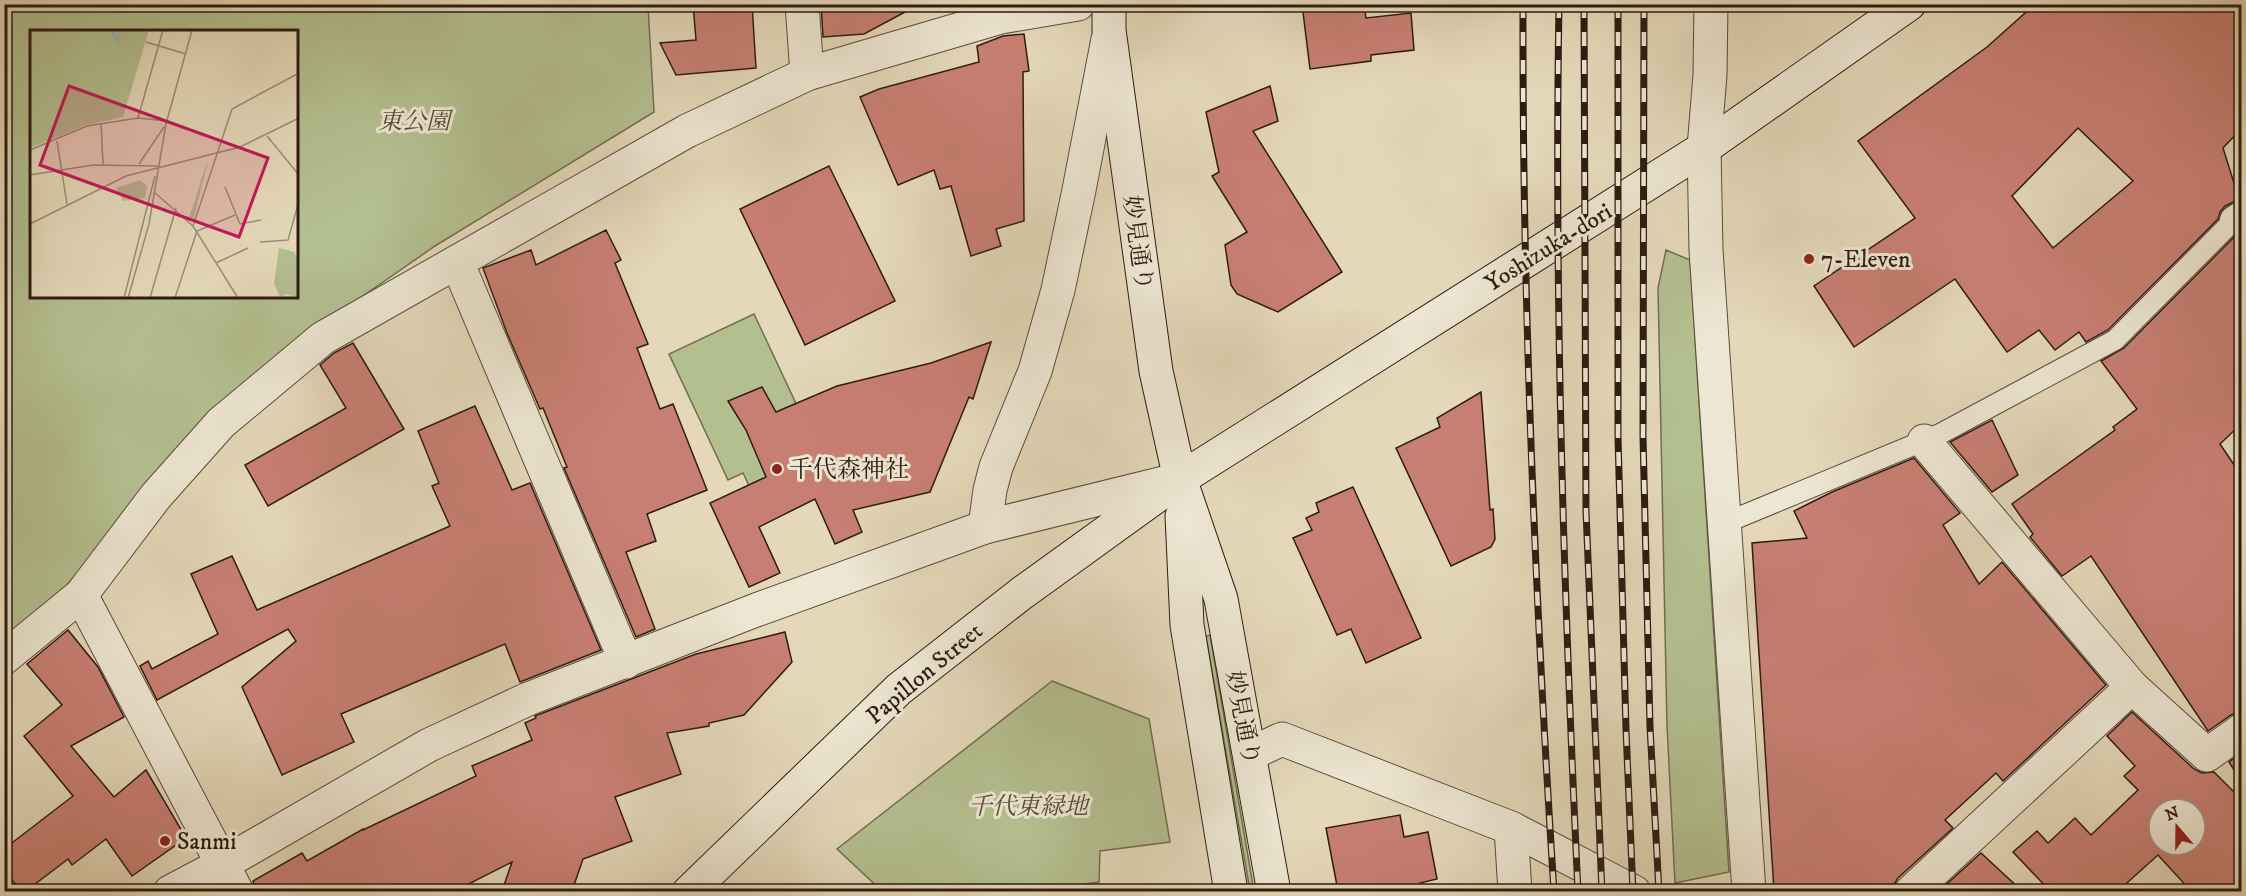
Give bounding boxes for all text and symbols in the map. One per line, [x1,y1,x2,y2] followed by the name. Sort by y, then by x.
[30,30,298,298] inset map
[378,107,454,137] park label: 東公園
[1115,194,1159,293] street label: 妙見通り
[1479,197,1618,299] street label: Yoshizuka-dori
[1821,245,1911,275] place label: 7-Eleven
[1802,252,1816,266] marker: 7-Eleven
[789,455,909,485] place label: 千代森神社
[770,462,784,476] marker: 千代森神社
[860,616,989,731] street label: Papillon Street
[1218,668,1266,768] street label: 妙見通り
[968,792,1091,822] park label: 千代東緑地
[2147,797,2207,857] north arrow
[2163,802,2182,825] text: N
[177,827,237,857] place label: Sanmi
[158,834,172,848] marker: Sanmi

